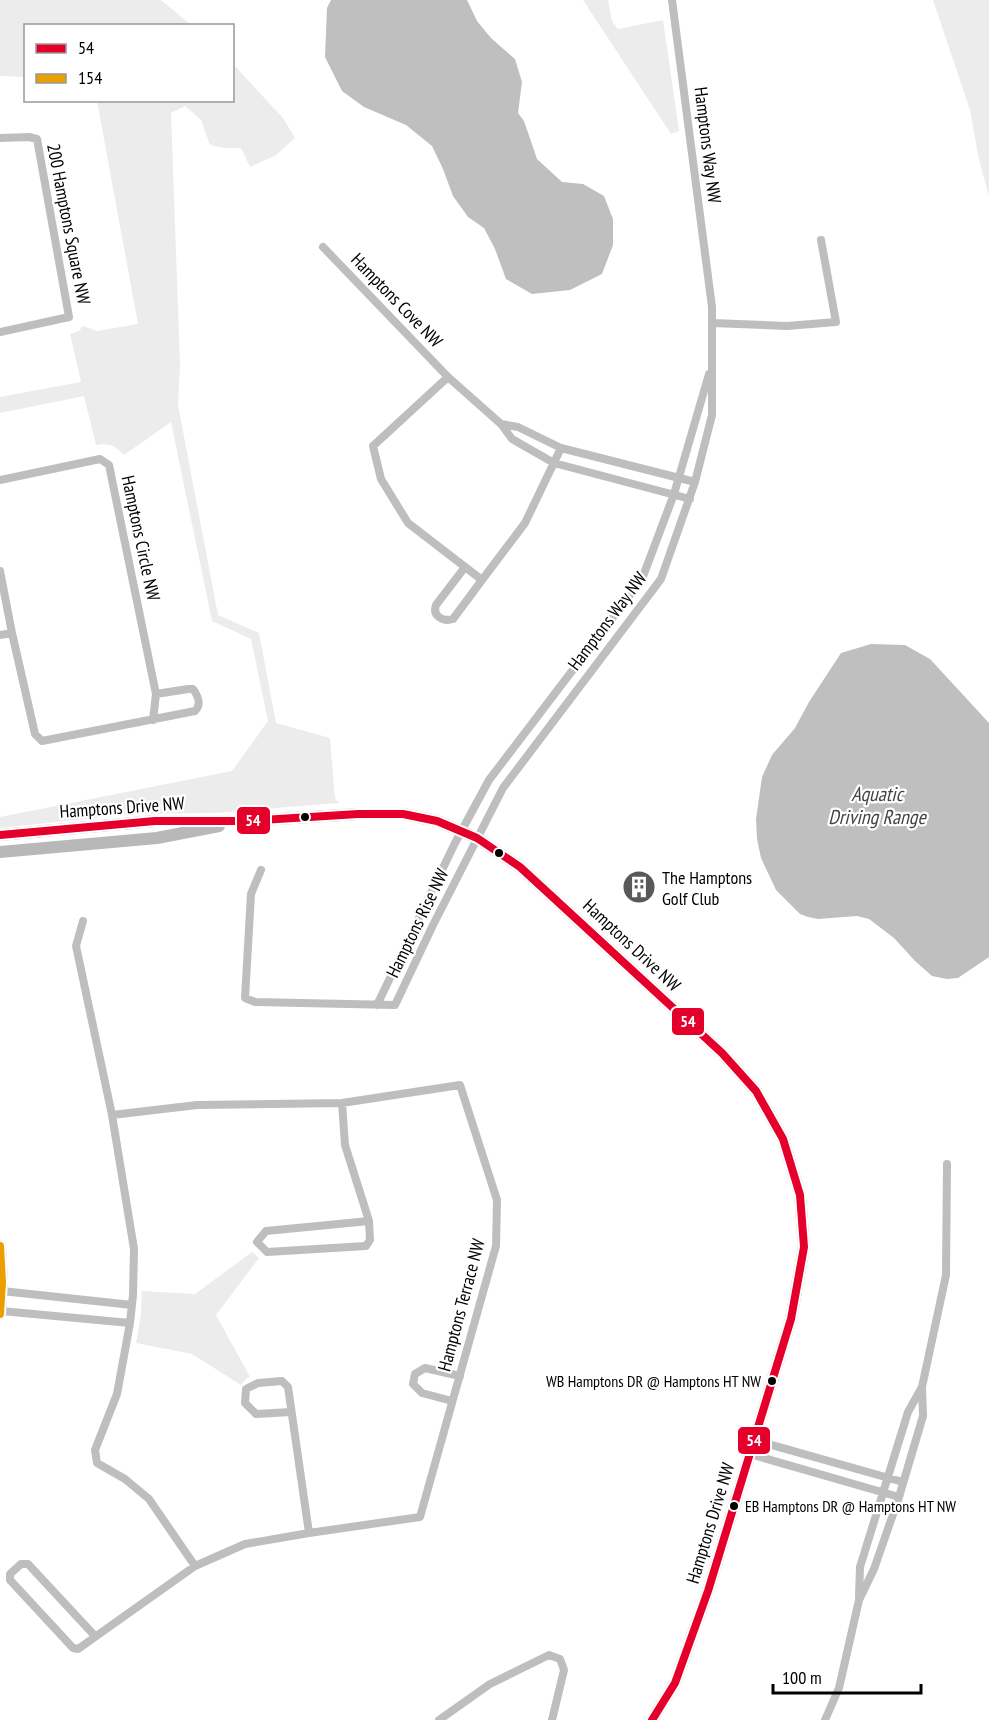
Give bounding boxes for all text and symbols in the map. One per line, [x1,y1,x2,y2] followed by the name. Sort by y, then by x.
[24,24,234,102] legend
[78,36,94,59] text: 54
[78,66,102,89] text: 154
[689,86,727,204] street label: Hamptons Way NW
[42,142,96,306] street label: 200 Hamptons Square NW
[346,248,448,352] street label: Hamptons Cove NW
[116,473,166,603] street label: Hamptons Circle NW
[563,567,651,675] street label: Hamptons Way NW
[828,781,927,830] water label: Aquatic Driving Range
[59,791,185,823] street label: Hamptons Drive NW
[236,806,271,835] line badge: 54
[245,810,261,830] text: 54
[299,811,311,823] unlabelled marker
[493,847,505,859] unlabelled marker
[381,865,453,981] street label: Hamptons Rise NW
[662,866,752,910] place label: The Hamptons Golf Club
[621,869,657,905] building icon: The Hamptons Golf Club
[578,894,686,996] street label: Hamptons Drive NW
[671,1007,705,1036] line badge: 54
[680,1011,696,1031] text: 54
[432,1236,490,1374] street label: Hamptons Terrace NW
[546,1371,761,1391] place label: WB Hamptons DR @ Hamptons HT NW
[766,1375,778,1387] marker: WB Hamptons DR @ Hamptons HT NW
[737,1426,771,1455] line badge: 54
[746,1430,762,1450] text: 54
[681,1460,739,1586] street label: Hamptons Drive NW
[745,1496,956,1516] place label: EB Hamptons DR @ Hamptons HT NW
[728,1500,740,1512] marker: EB Hamptons DR @ Hamptons HT NW
[773,1657,922,1695] scale bar
[782,1666,822,1689] text: 100 m

